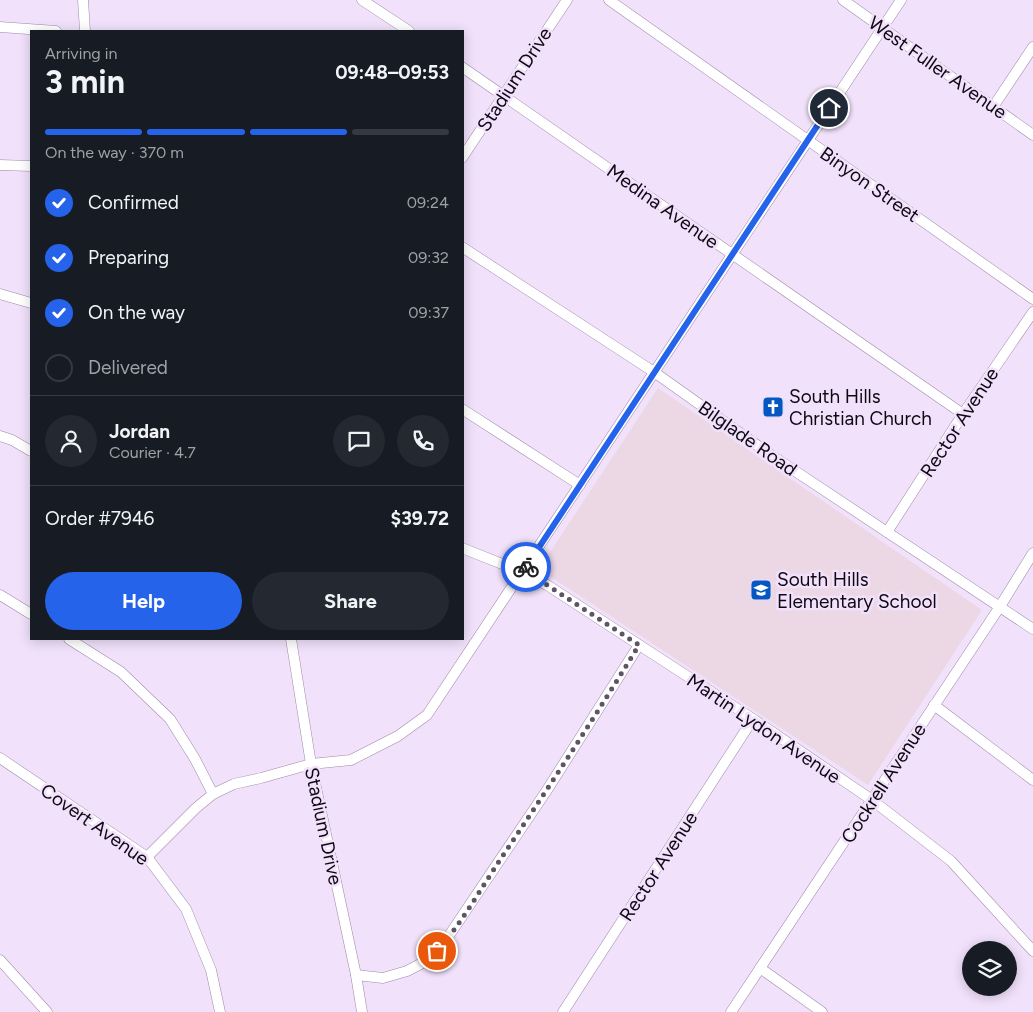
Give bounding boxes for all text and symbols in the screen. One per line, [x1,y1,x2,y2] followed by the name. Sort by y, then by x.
[864,11,1011,124] street label: West Fuller Avenue
[472,23,557,136] street label: Stadium Drive
[45,44,117,63] text: Arriving in
[335,61,449,84] text: 09:48–09:53
[45,63,125,101] text: 3 min
[808,87,850,129] pin
[815,94,843,122] icon: home
[816,142,924,227] street label: Binyon Street
[45,143,184,162] text: On the way · 370 m
[602,159,723,253] street label: Medina Avenue
[45,189,73,217] icon: check
[88,191,179,214] text: Confirmed
[407,193,449,212] text: 09:24
[45,244,73,272] icon: check
[88,246,169,269] text: Preparing
[408,248,449,267] text: 09:32
[45,299,73,327] icon: check
[88,301,185,324] text: On the way
[408,303,449,322] text: 09:37
[88,356,168,379] text: Delivered
[915,363,1003,481] street label: Rector Avenue
[789,385,932,430] place label: South Hills Christian Church
[761,395,785,419] church icon: South Hills Christian Church
[694,396,801,481] street label: Bilglade Road
[45,415,97,467] button: person
[333,415,385,467] button: chat
[397,415,449,467] button: phone
[109,420,170,443] text: Jordan
[109,443,196,462] text: Courier · 4.7
[45,507,154,530] text: Order #7946
[391,507,449,530] text: $39.72
[501,542,551,592] courier
[512,553,540,581] icon: bike
[777,568,937,613] place label: South Hills Elementary School
[45,572,242,630] button: Help
[252,572,449,630] button: Share
[749,578,773,602] school or university icon: South Hills Elementary School
[683,668,845,788] street label: Martin Lydon Avenue
[836,719,931,848] street label: Cockrell Avenue
[300,765,347,887] street label: Stadium Drive
[36,779,153,870] street label: Covert Avenue
[614,807,702,925] street label: Rector Avenue
[416,930,458,972] pin
[423,937,451,965] icon: bag
[962,941,1017,996] map controls
[962,941,1017,996] button: layers

